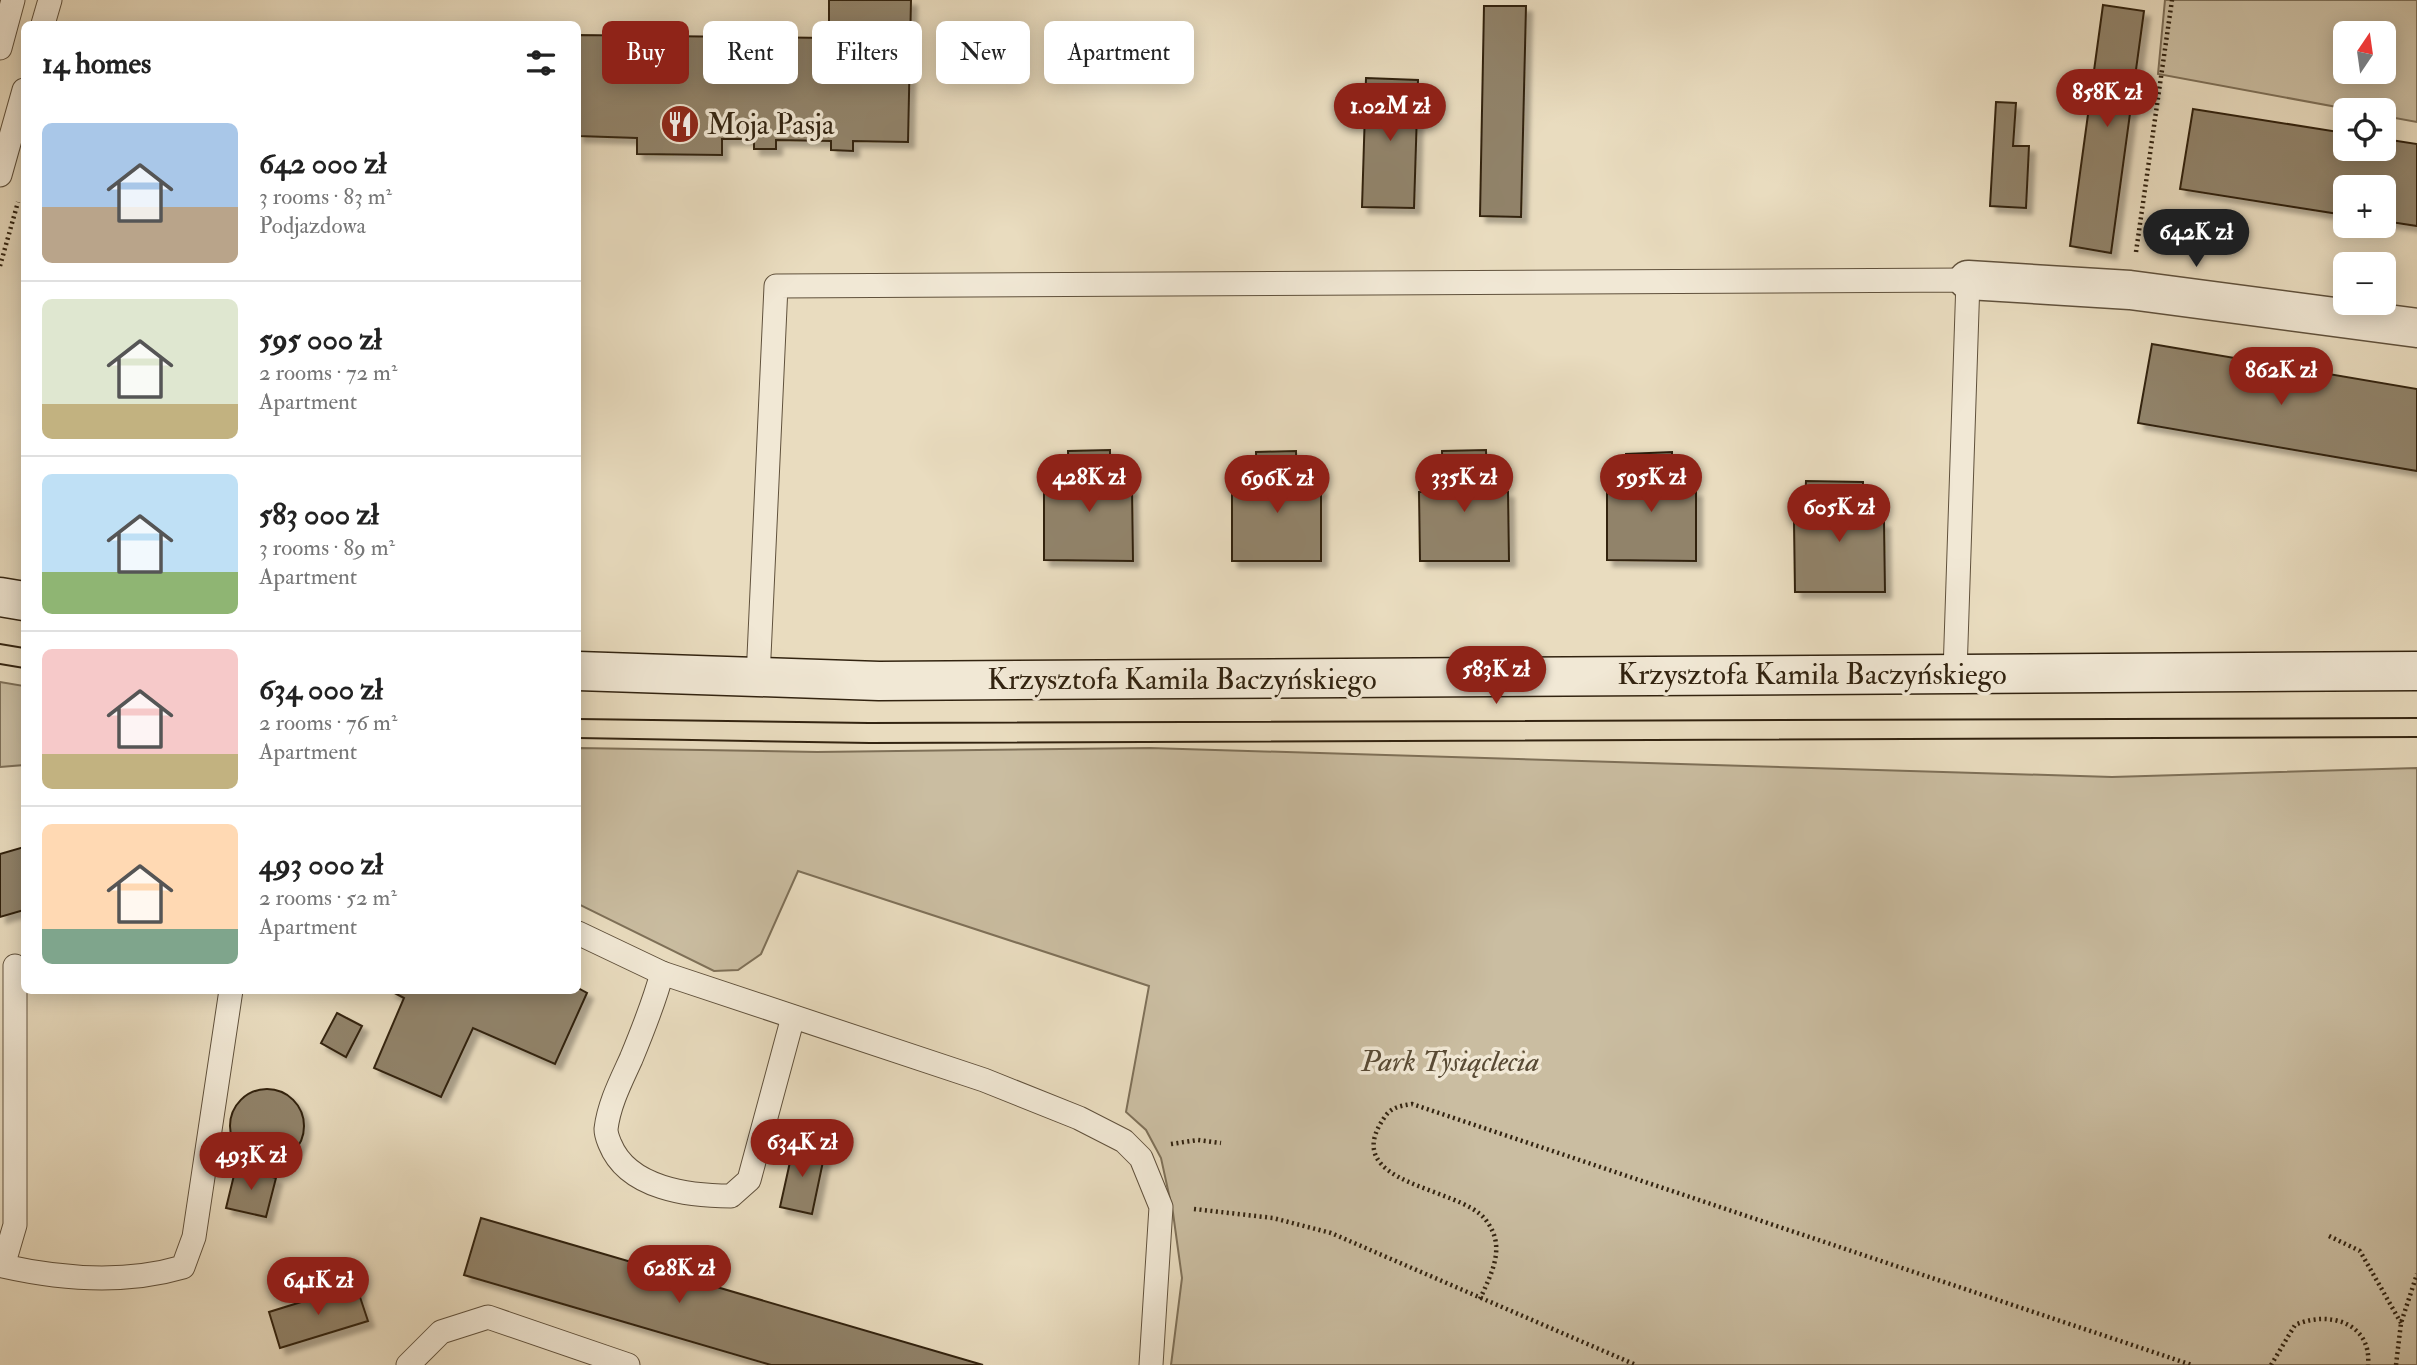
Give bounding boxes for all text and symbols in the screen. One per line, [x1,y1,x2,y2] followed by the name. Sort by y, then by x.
[602,21,689,84] chip: Buy
[703,21,798,84] chip: Rent
[812,21,922,84] chip: Filters
[936,21,1030,84] chip: New
[1044,21,1194,84] chip: Apartment
[2333,21,2396,84] north arrow
[2333,21,2396,315] map controls
[522,44,560,82] icon: filters
[42,45,151,82] text: 14 homes
[2042,69,2172,129] pin: 858K zł
[2072,77,2142,106] text: 858K zł
[1318,83,1462,143] pin: 1.02M zł
[1350,91,1430,120] text: 1.02M zł
[2333,98,2396,161] button: locate
[659,103,701,145] restaurant icon: Moja Pasja
[707,106,835,143] place label: Moja Pasja
[259,145,386,182] text: 642 000 zł
[98,151,182,235] icon: home
[2333,175,2396,238] button: +
[259,182,392,211] text: 3 rooms · 83 m²
[2131,210,2261,269] pin: 642K zł
[259,211,366,240] text: Podjazdowa
[2159,217,2233,246] text: 642K zł
[2333,252,2396,315] button: −
[259,321,382,358] text: 595 000 zł
[98,327,182,411] icon: home
[2216,348,2346,407] pin: 862K zł
[2245,355,2317,384] text: 862K zł
[259,358,397,387] text: 2 rooms · 72 m²
[259,387,357,416] text: Apartment
[1024,454,1154,514] pin: 428K zł
[1399,454,1529,514] pin: 335K zł
[1586,454,1716,514] pin: 595K zł
[1212,456,1342,515] pin: 696K zł
[1053,462,1125,491] text: 428K zł
[1431,462,1497,491] text: 335K zł
[1616,462,1686,491] text: 595K zł
[1241,463,1313,492] text: 696K zł
[1774,484,1904,544] pin: 605K zł
[1803,492,1875,521] text: 605K zł
[259,496,379,533] text: 583 000 zł
[98,502,182,586] icon: home
[259,533,395,562] text: 3 rooms · 89 m²
[259,562,357,591] text: Apartment
[1431,646,1561,706] pin: 583K zł
[1462,654,1530,683] text: 583K zł
[1617,656,2007,693] street label: Krzysztofa Kamila Baczyńskiego
[987,661,1377,698] street label: Krzysztofa Kamila Baczyńskiego
[259,671,383,708] text: 634 000 zł
[98,677,182,761] icon: home
[259,708,397,737] text: 2 rooms · 76 m²
[259,737,357,766] text: Apartment
[259,846,383,883] text: 493 000 zł
[98,852,182,936] icon: home
[259,883,397,912] text: 2 rooms · 52 m²
[259,912,357,941] text: Apartment
[1360,1043,1539,1080] park label: Park Tysiąclecia
[737,1120,867,1179] pin: 634K zł
[767,1127,837,1156] text: 634K zł
[186,1132,316,1192] pin: 493K zł
[216,1140,286,1169] text: 493K zł
[614,1246,744,1305] pin: 628K zł
[643,1253,715,1282] text: 628K zł
[253,1258,383,1317] pin: 641K zł
[283,1265,353,1294] text: 641K zł

